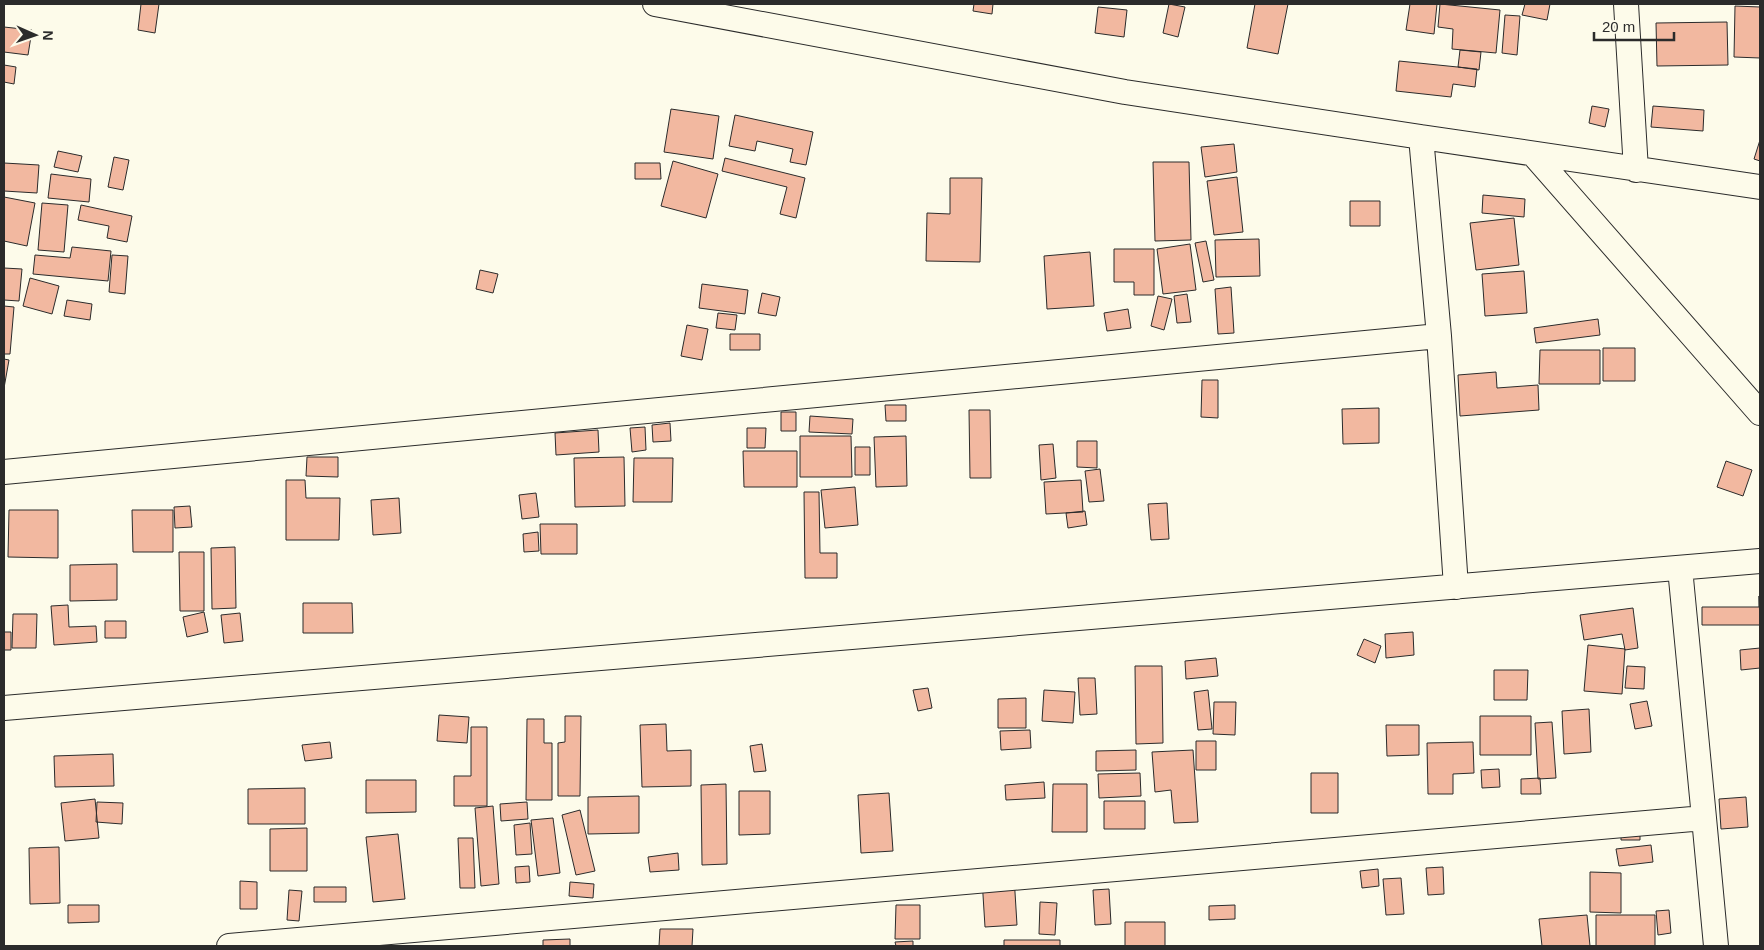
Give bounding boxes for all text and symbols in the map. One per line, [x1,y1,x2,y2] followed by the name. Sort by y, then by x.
[10,10,60,60] north arrow
[1594,10,1674,42] scale bar
[1602,18,1635,35] text: 20 m
[40,30,56,41] text: N

